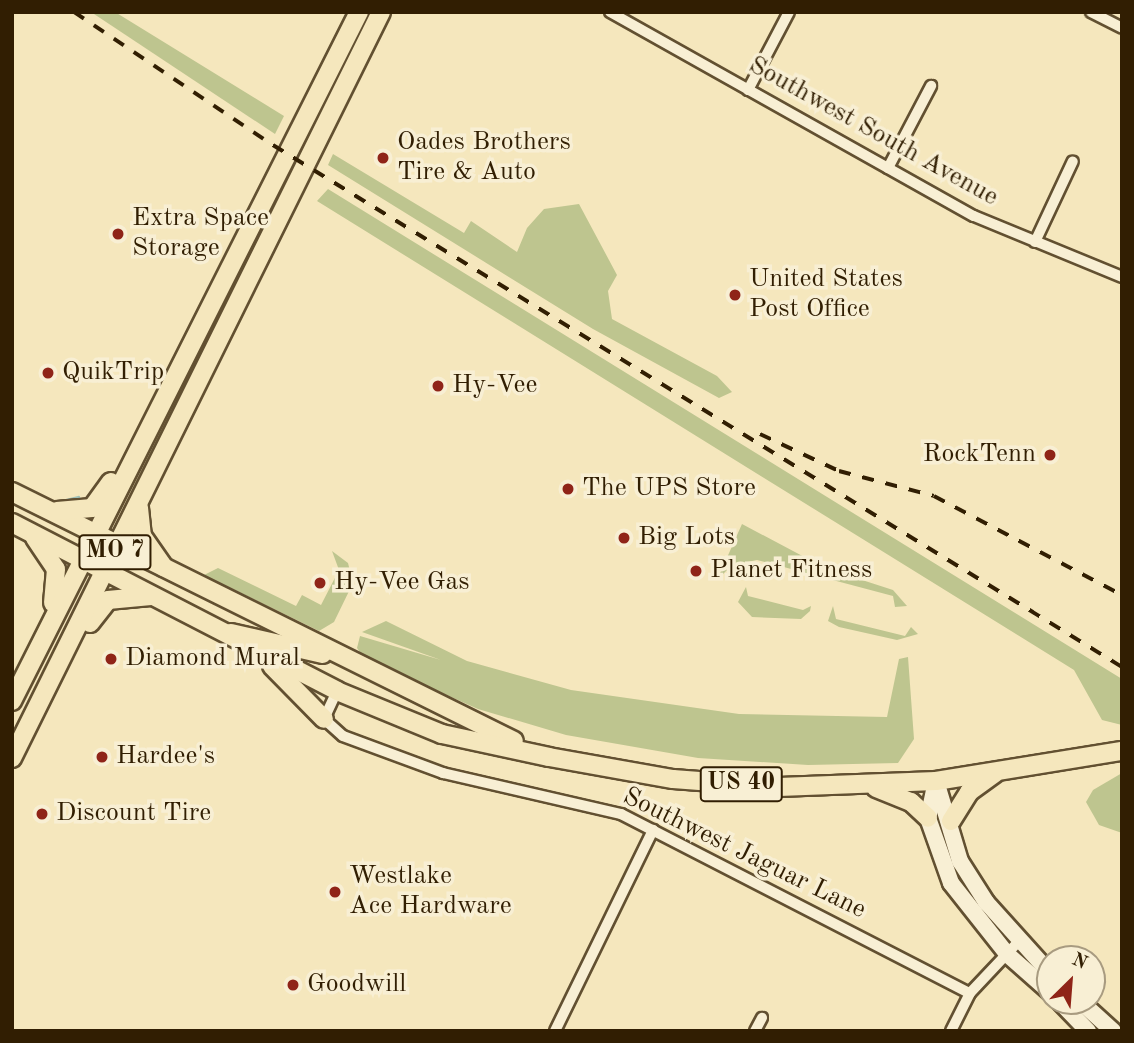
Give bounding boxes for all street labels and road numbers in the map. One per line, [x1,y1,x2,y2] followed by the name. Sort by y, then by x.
[743,50,1003,214] street label: Southwest South Avenue
[78,532,152,572] road number: MO 7
[699,764,783,804] road number: US 40
[617,782,871,926] street label: Southwest Jaguar Lane

